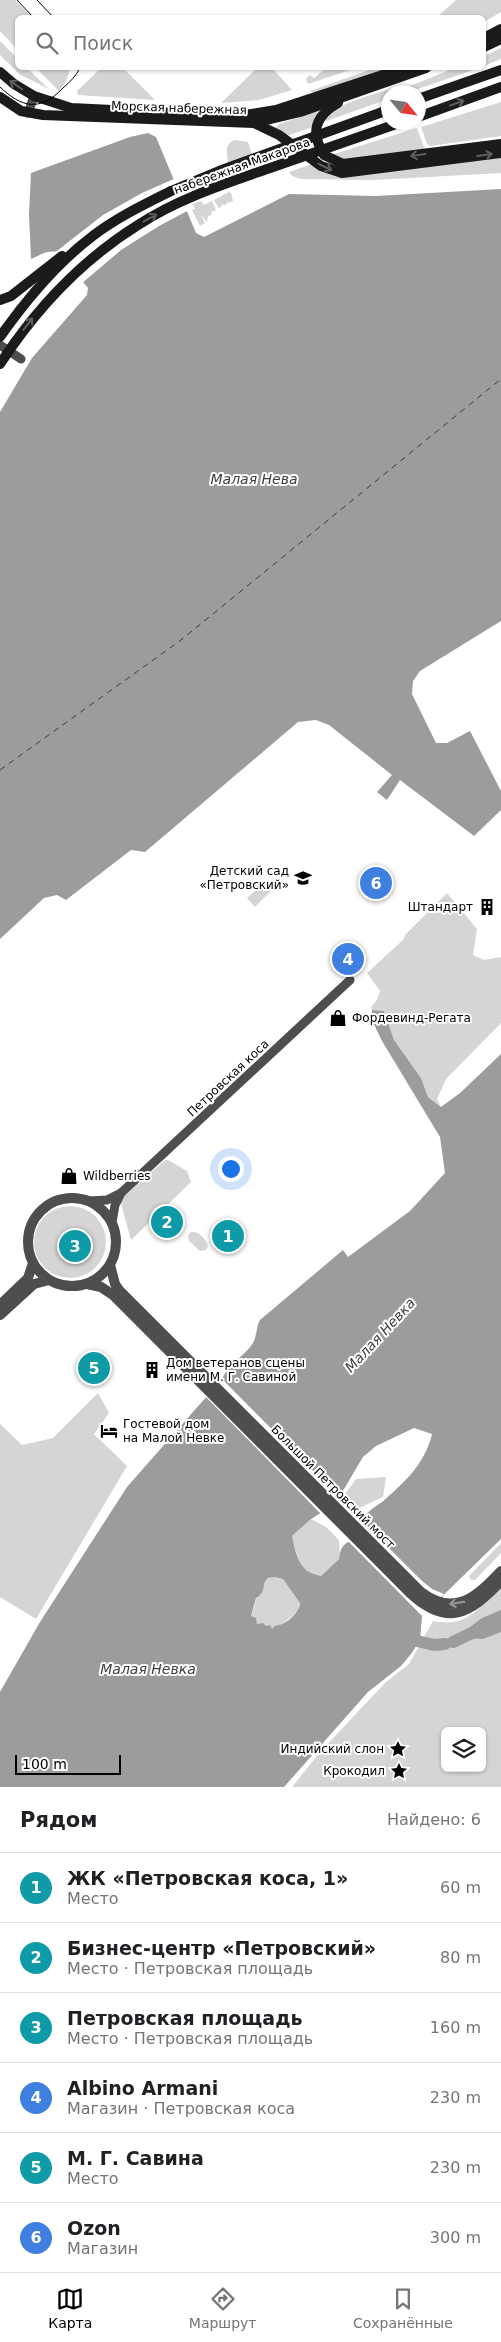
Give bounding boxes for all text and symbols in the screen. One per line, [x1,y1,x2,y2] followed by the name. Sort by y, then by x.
[15,15,486,70] search box
[33,29,61,57] icon: search
[73,32,133,54] text: Поиск
[9,80,23,90] one-way arrow
[381,85,426,130] north arrow
[449,98,464,107] one-way arrow
[111,99,247,117] street label: Морская набережная
[172,135,312,197] street label: набережная Макарова
[410,150,426,160] one-way arrow
[476,150,492,160] one-way arrow
[317,162,332,172] one-way arrow
[142,213,157,222] one-way arrow
[23,318,34,331] one-way arrow
[210,471,298,487] water label: Малая Нева
[199,864,289,892] place label: Детский сад «Петровский»
[360,864,392,902] pin: 6
[293,868,313,888] school or university icon: Детский сад «Петровский»
[477,897,497,917] building icon: Штандарт
[408,900,473,914] place label: Штандарт
[332,940,364,978] pin: 4
[328,1008,348,1028] shop icon: Фордевинд-Регата
[352,1011,471,1025] place label: Фордевинд-Регата
[184,1037,272,1119] street label: Петровская коса
[218,1156,244,1182] your location
[59,1166,79,1186] shop icon: Wildberries
[83,1169,151,1183] place label: Wildberries
[151,1203,183,1241] pin: 2
[212,1217,244,1255] pin: 1
[59,1227,91,1265] pin: 3
[342,1295,418,1375] water label: Малая Невка
[78,1349,110,1387] pin: 5
[166,1356,305,1384] place label: Дом ветеранов сцены имени М. Г. Савиной
[142,1360,162,1380] building icon: Дом ветеранов сцены имени М. Г. Савиной
[123,1417,224,1445] place label: Гостевой дом на Малой Невке
[99,1421,119,1441] hotel icon: Гостевой дом на Малой Невке
[268,1422,398,1552] street label: Большой Петровский мост
[449,1598,465,1608] one-way arrow
[100,1661,196,1677] water label: Малая Невка
[441,1727,486,1772] map controls
[441,1727,486,1772] button: layers
[388,1739,408,1759] place icon: Индийский слон
[281,1742,384,1756] place label: Индийский слон
[15,1752,121,1775] scale bar
[22,1756,67,1772] text: 100 m
[389,1761,409,1781] place icon: Крокодил
[323,1764,385,1778] place label: Крокодил
[20,1808,97,1832] text: Рядом
[387,1810,481,1829] text: Найдено: 6
[67,1867,348,1889] text: ЖК «Петровская коса, 1»
[30,1878,42,1897] text: 1
[440,1878,481,1897] text: 60 m
[67,1889,119,1908] text: Место
[67,1937,376,1959] text: Бизнес-центр «Петровский»
[30,1948,42,1967] text: 2
[440,1948,481,1967] text: 80 m
[67,1959,313,1978] text: Место · Петровская площадь
[67,2007,303,2029] text: Петровская площадь
[30,2018,42,2037] text: 3
[430,2018,481,2037] text: 160 m
[67,2029,313,2048] text: Место · Петровская площадь
[67,2077,218,2099] text: Albino Armani
[30,2088,42,2107] text: 4
[430,2088,481,2107] text: 230 m
[67,2099,295,2118] text: Магазин · Петровская коса
[67,2147,204,2169] text: М. Г. Савина
[30,2158,42,2177] text: 5
[430,2158,481,2177] text: 230 m
[67,2169,119,2188] text: Место
[67,2217,121,2239] text: Ozon
[30,2228,42,2247] text: 6
[430,2228,481,2247] text: 300 m
[67,2239,138,2258] text: Магазин
[48,2285,92,2331] tab: Карта
[189,2285,256,2331] tab: Маршрут
[353,2285,453,2331] tab: Сохранённые

